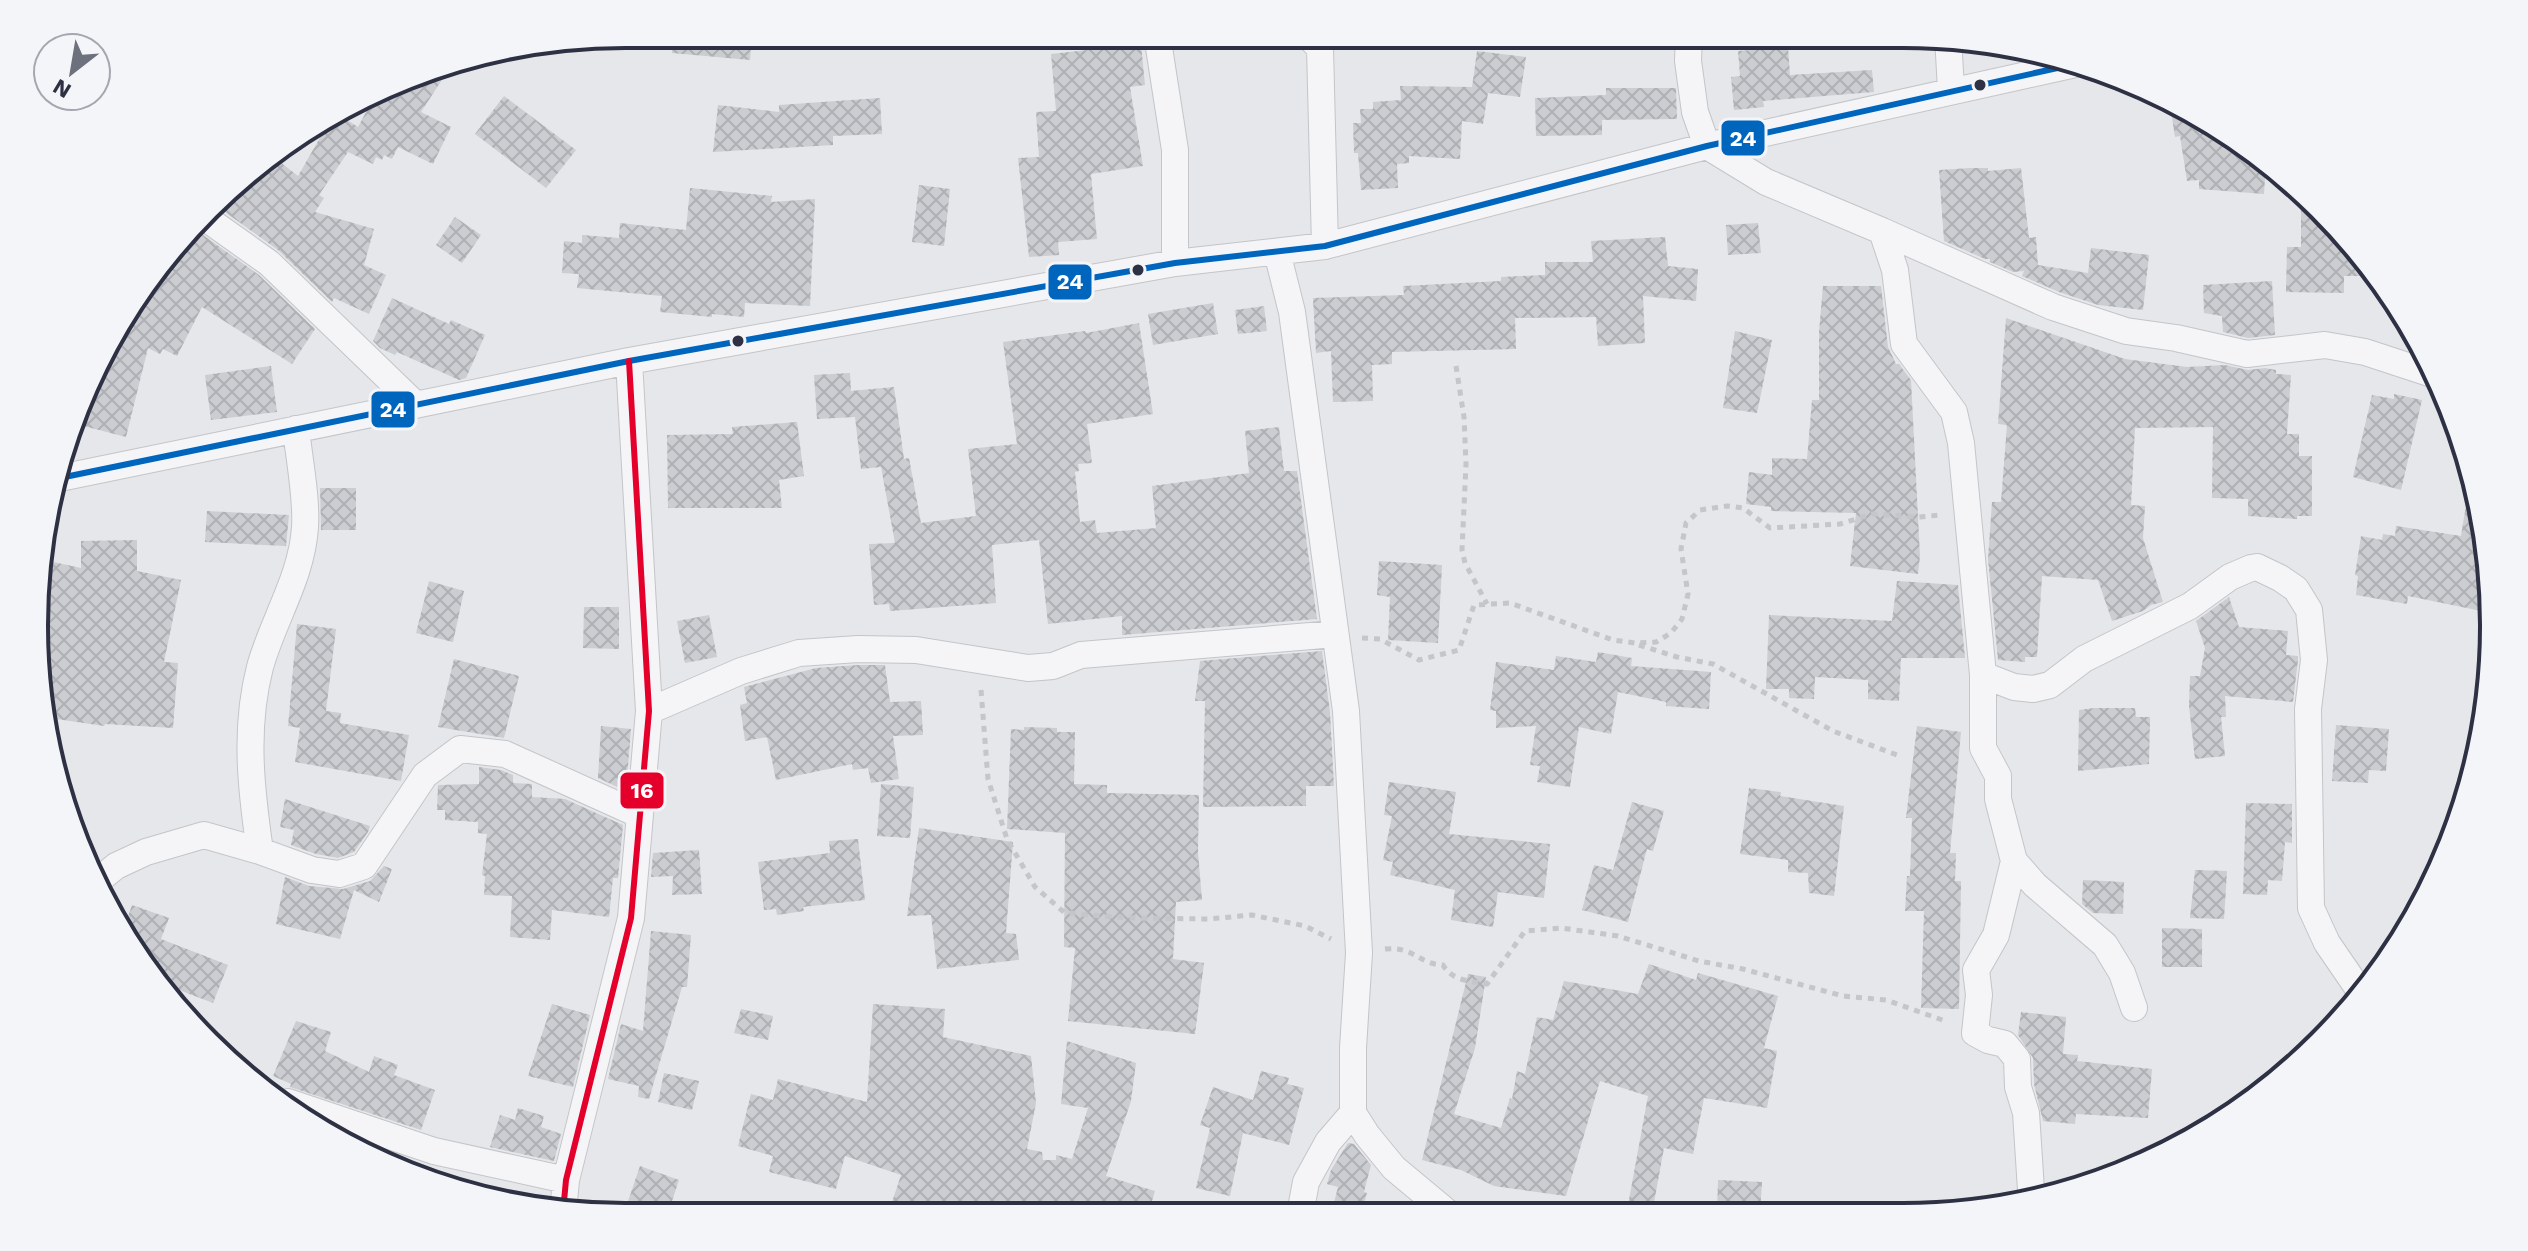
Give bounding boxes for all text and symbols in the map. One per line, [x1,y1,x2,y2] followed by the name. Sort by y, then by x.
[32,32,112,112] north arrow
[49,74,75,104] text: N
[1972,77,1988,93] unlabelled marker
[1720,119,1766,157] line badge: 24
[1729,126,1757,151] text: 24
[1130,262,1146,278] unlabelled marker
[1047,263,1093,301] line badge: 24
[1056,269,1084,294] text: 24
[730,333,746,349] unlabelled marker
[370,390,416,429] line badge: 24
[379,397,407,422] text: 24
[619,771,665,810] line badge: 16
[630,778,654,803] text: 16

